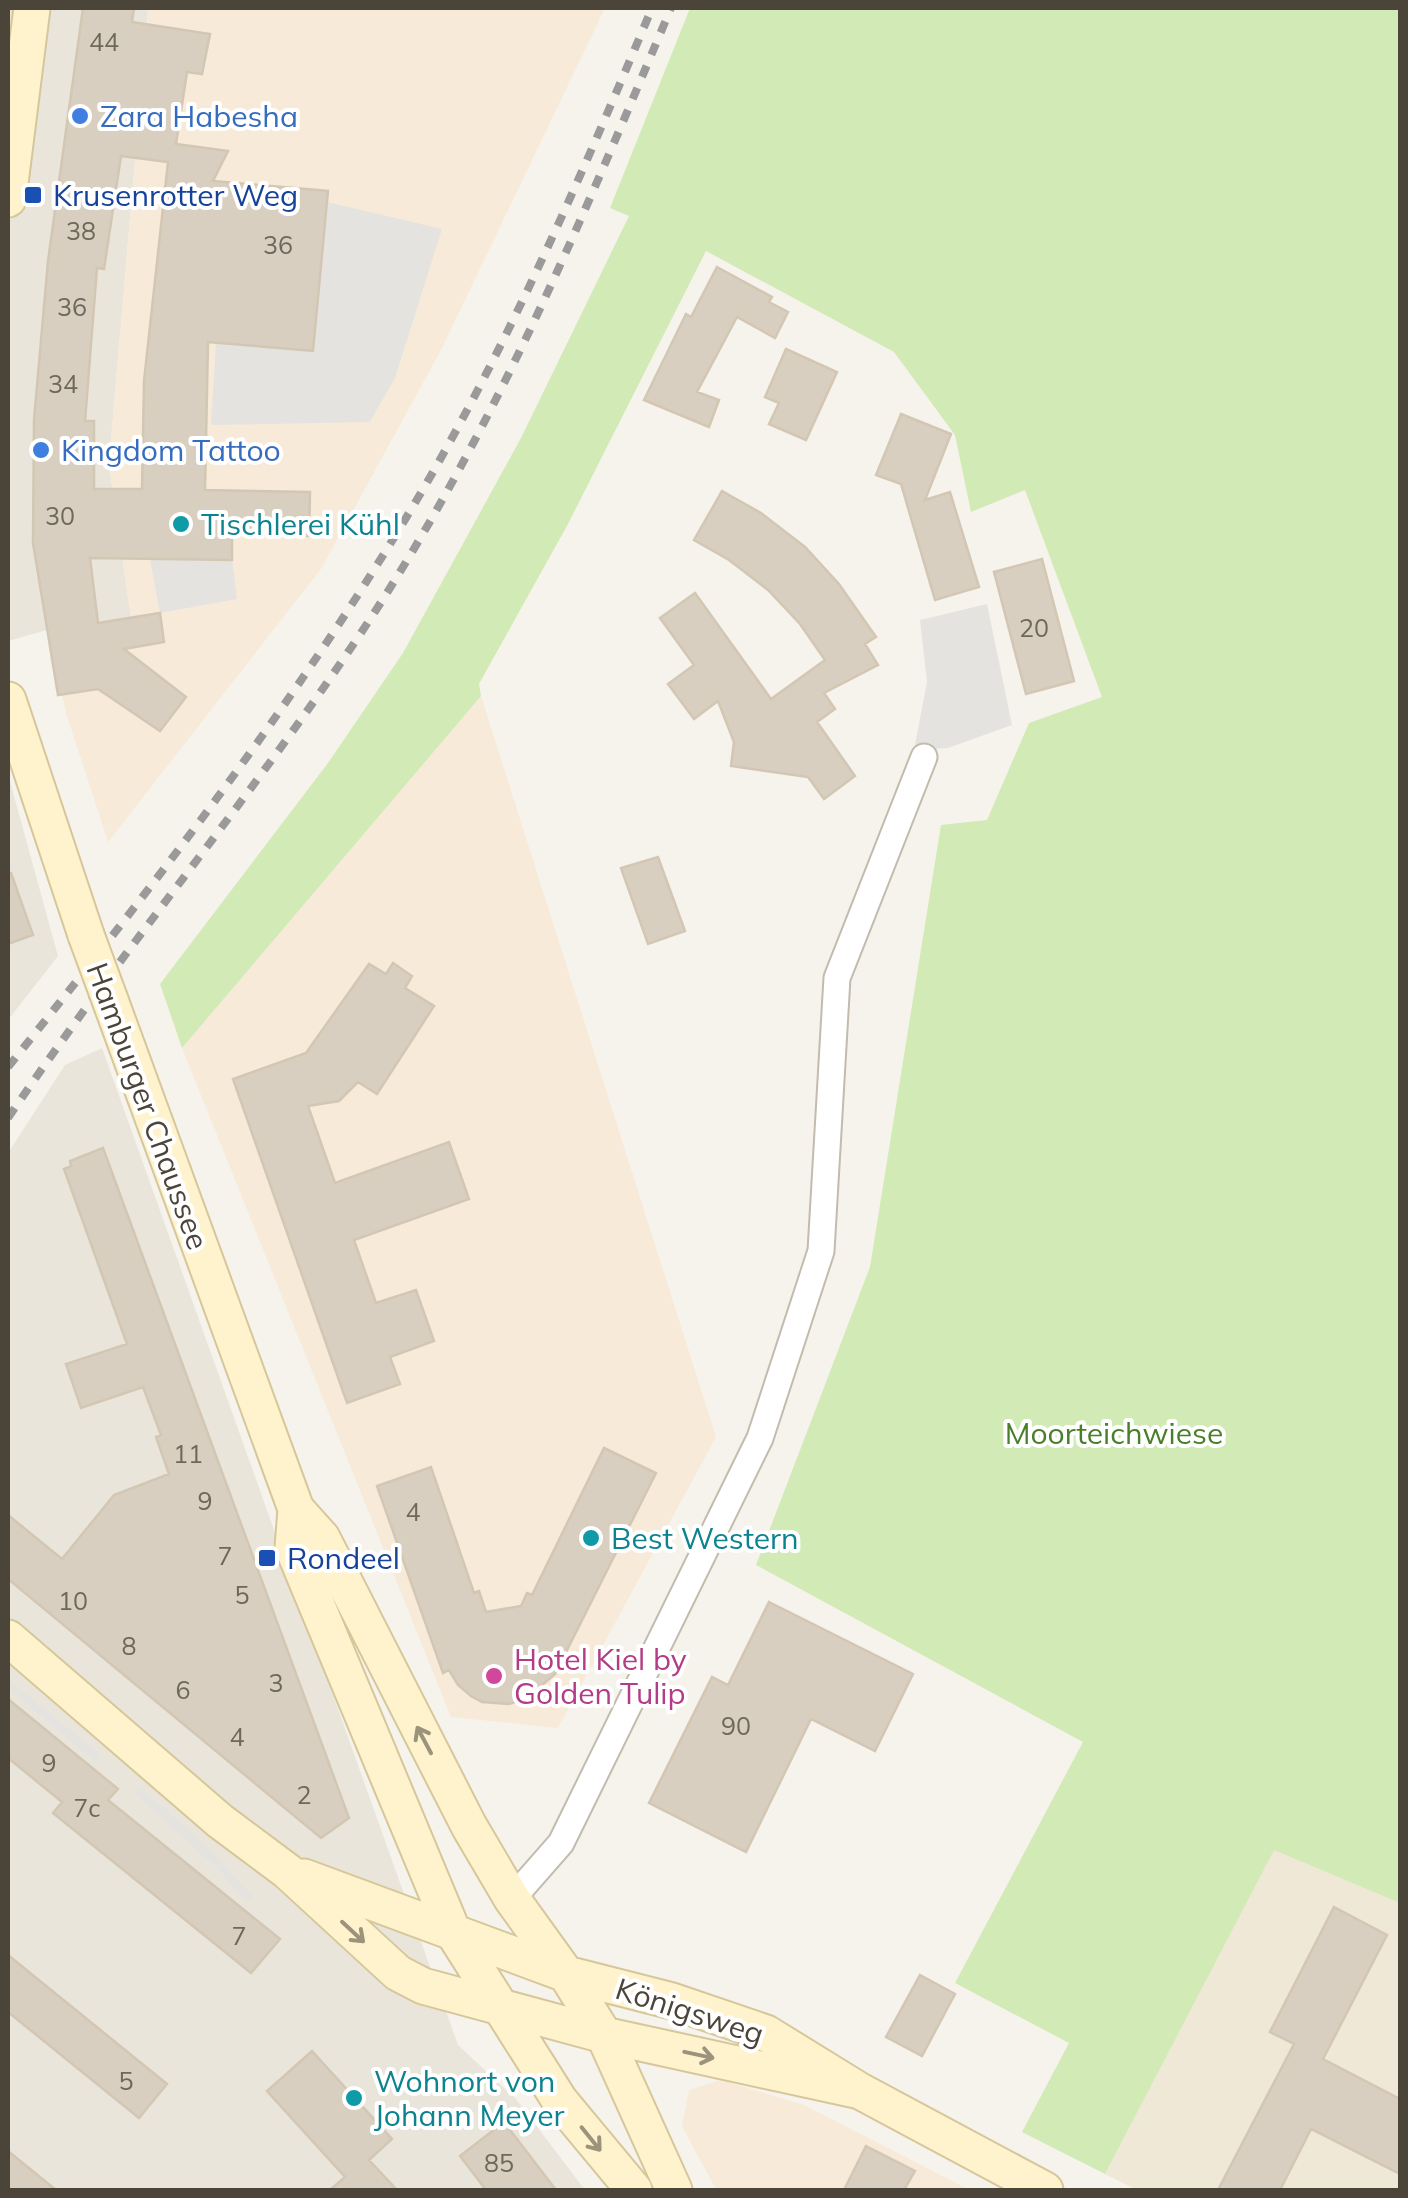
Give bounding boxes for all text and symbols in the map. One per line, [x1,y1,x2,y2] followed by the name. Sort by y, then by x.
[89,26,119,57] house number: 44
[100,97,298,135] place label: Zara Habesha
[69,105,91,127] marker: Zara Habesha
[53,176,298,214] place label: Krusenrotter Weg
[22,184,44,206] marker: Krusenrotter Weg
[66,215,96,246] house number: 38
[263,229,293,260] house number: 36
[57,291,87,322] house number: 36
[48,368,78,399] house number: 34
[61,431,281,469] place label: Kingdom Tattoo
[30,439,52,461] marker: Kingdom Tattoo
[45,500,75,531] house number: 30
[201,505,400,543] place label: Tischlerei Kühl
[170,513,192,535] marker: Tischlerei Kühl
[1019,612,1049,643] house number: 20
[78,957,218,1255] street label: Hamburger Chaussee
[1005,1414,1223,1452] park label: Moorteichwiese
[173,1438,203,1469] house number: 11
[197,1485,213,1516] house number: 9
[405,1496,421,1527] house number: 4
[611,1519,799,1557] place label: Best Western
[580,1527,602,1549] marker: Best Western
[287,1539,400,1577] place label: Rondeel
[217,1540,233,1571] house number: 7
[256,1547,278,1569] marker: Rondeel
[234,1579,250,1610] house number: 5
[58,1585,88,1616] house number: 10
[121,1630,137,1661] house number: 8
[514,1640,687,1712] place label: Hotel Kiel by Golden Tulip
[483,1665,505,1687] marker: Hotel Kiel by Golden Tulip
[268,1667,284,1698] house number: 3
[175,1674,191,1705] house number: 6
[721,1710,751,1741] house number: 90
[229,1721,245,1752] house number: 4
[413,1726,433,1756] one-way arrow
[41,1747,57,1778] house number: 9
[296,1779,312,1810] house number: 2
[73,1792,101,1823] house number: 7c
[231,1920,247,1951] house number: 7
[340,1920,365,1943] one-way arrow
[611,1969,769,2053] street label: Königsweg
[682,2047,714,2066] one-way arrow
[374,2062,564,2134] place label: Wohnort von Johann Meyer
[118,2065,134,2096] house number: 5
[343,2087,365,2109] marker: Wohnort von Johann Meyer
[580,2125,602,2151] one-way arrow
[484,2147,514,2178] house number: 85

